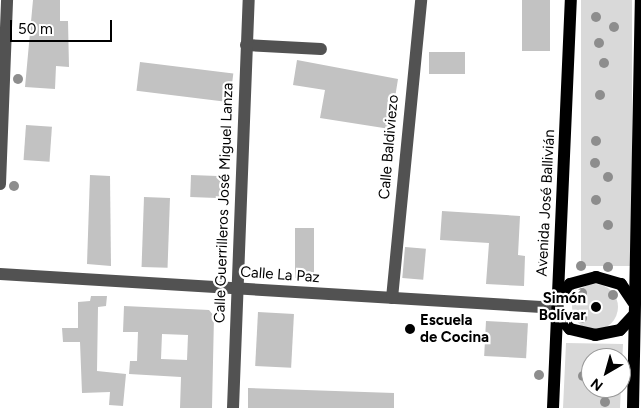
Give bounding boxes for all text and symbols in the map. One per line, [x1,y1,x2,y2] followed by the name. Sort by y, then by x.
[12,10,115,42] scale bar
[18,20,53,38] text: 50 m
[211,83,237,323] street label: Calle Guerrilleros José Miguel Lanza
[375,94,403,200] street label: Calle Baldiviezo
[533,129,559,277] street label: Avenida José Ballivián
[240,263,320,287] street label: Calle La Paz
[539,289,586,324] place label: Simón Bolívar
[590,301,602,313] marker: Simón Bolívar
[420,311,489,346] place label: Escuela de Cocina
[404,323,416,335] marker: Escuela de Cocina
[581,348,631,398] north arrow
[588,374,607,394] text: N

